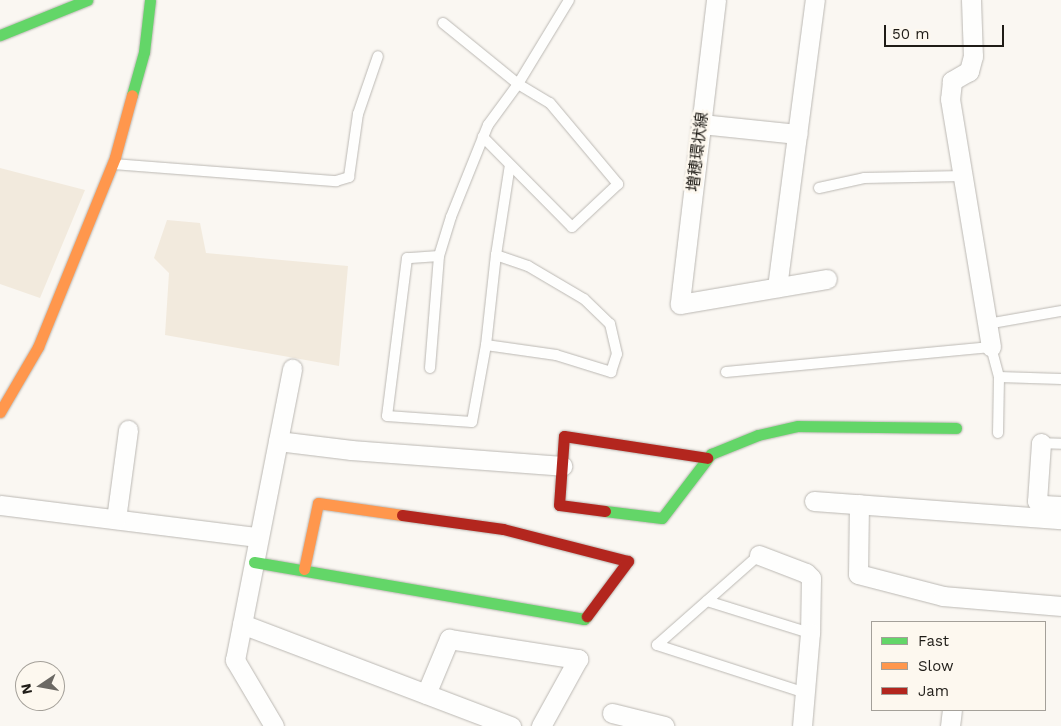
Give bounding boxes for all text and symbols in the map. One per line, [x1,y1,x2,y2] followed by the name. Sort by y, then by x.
[886,15,1006,47] scale bar
[892,25,929,43] text: 50 m
[684,111,712,193] street label: 増穂環状線
[871,621,1046,711] legend
[918,632,949,650] text: Fast
[918,657,954,675] text: Slow
[15,661,65,711] north arrow
[17,682,35,696] text: N
[918,682,949,700] text: Jam

